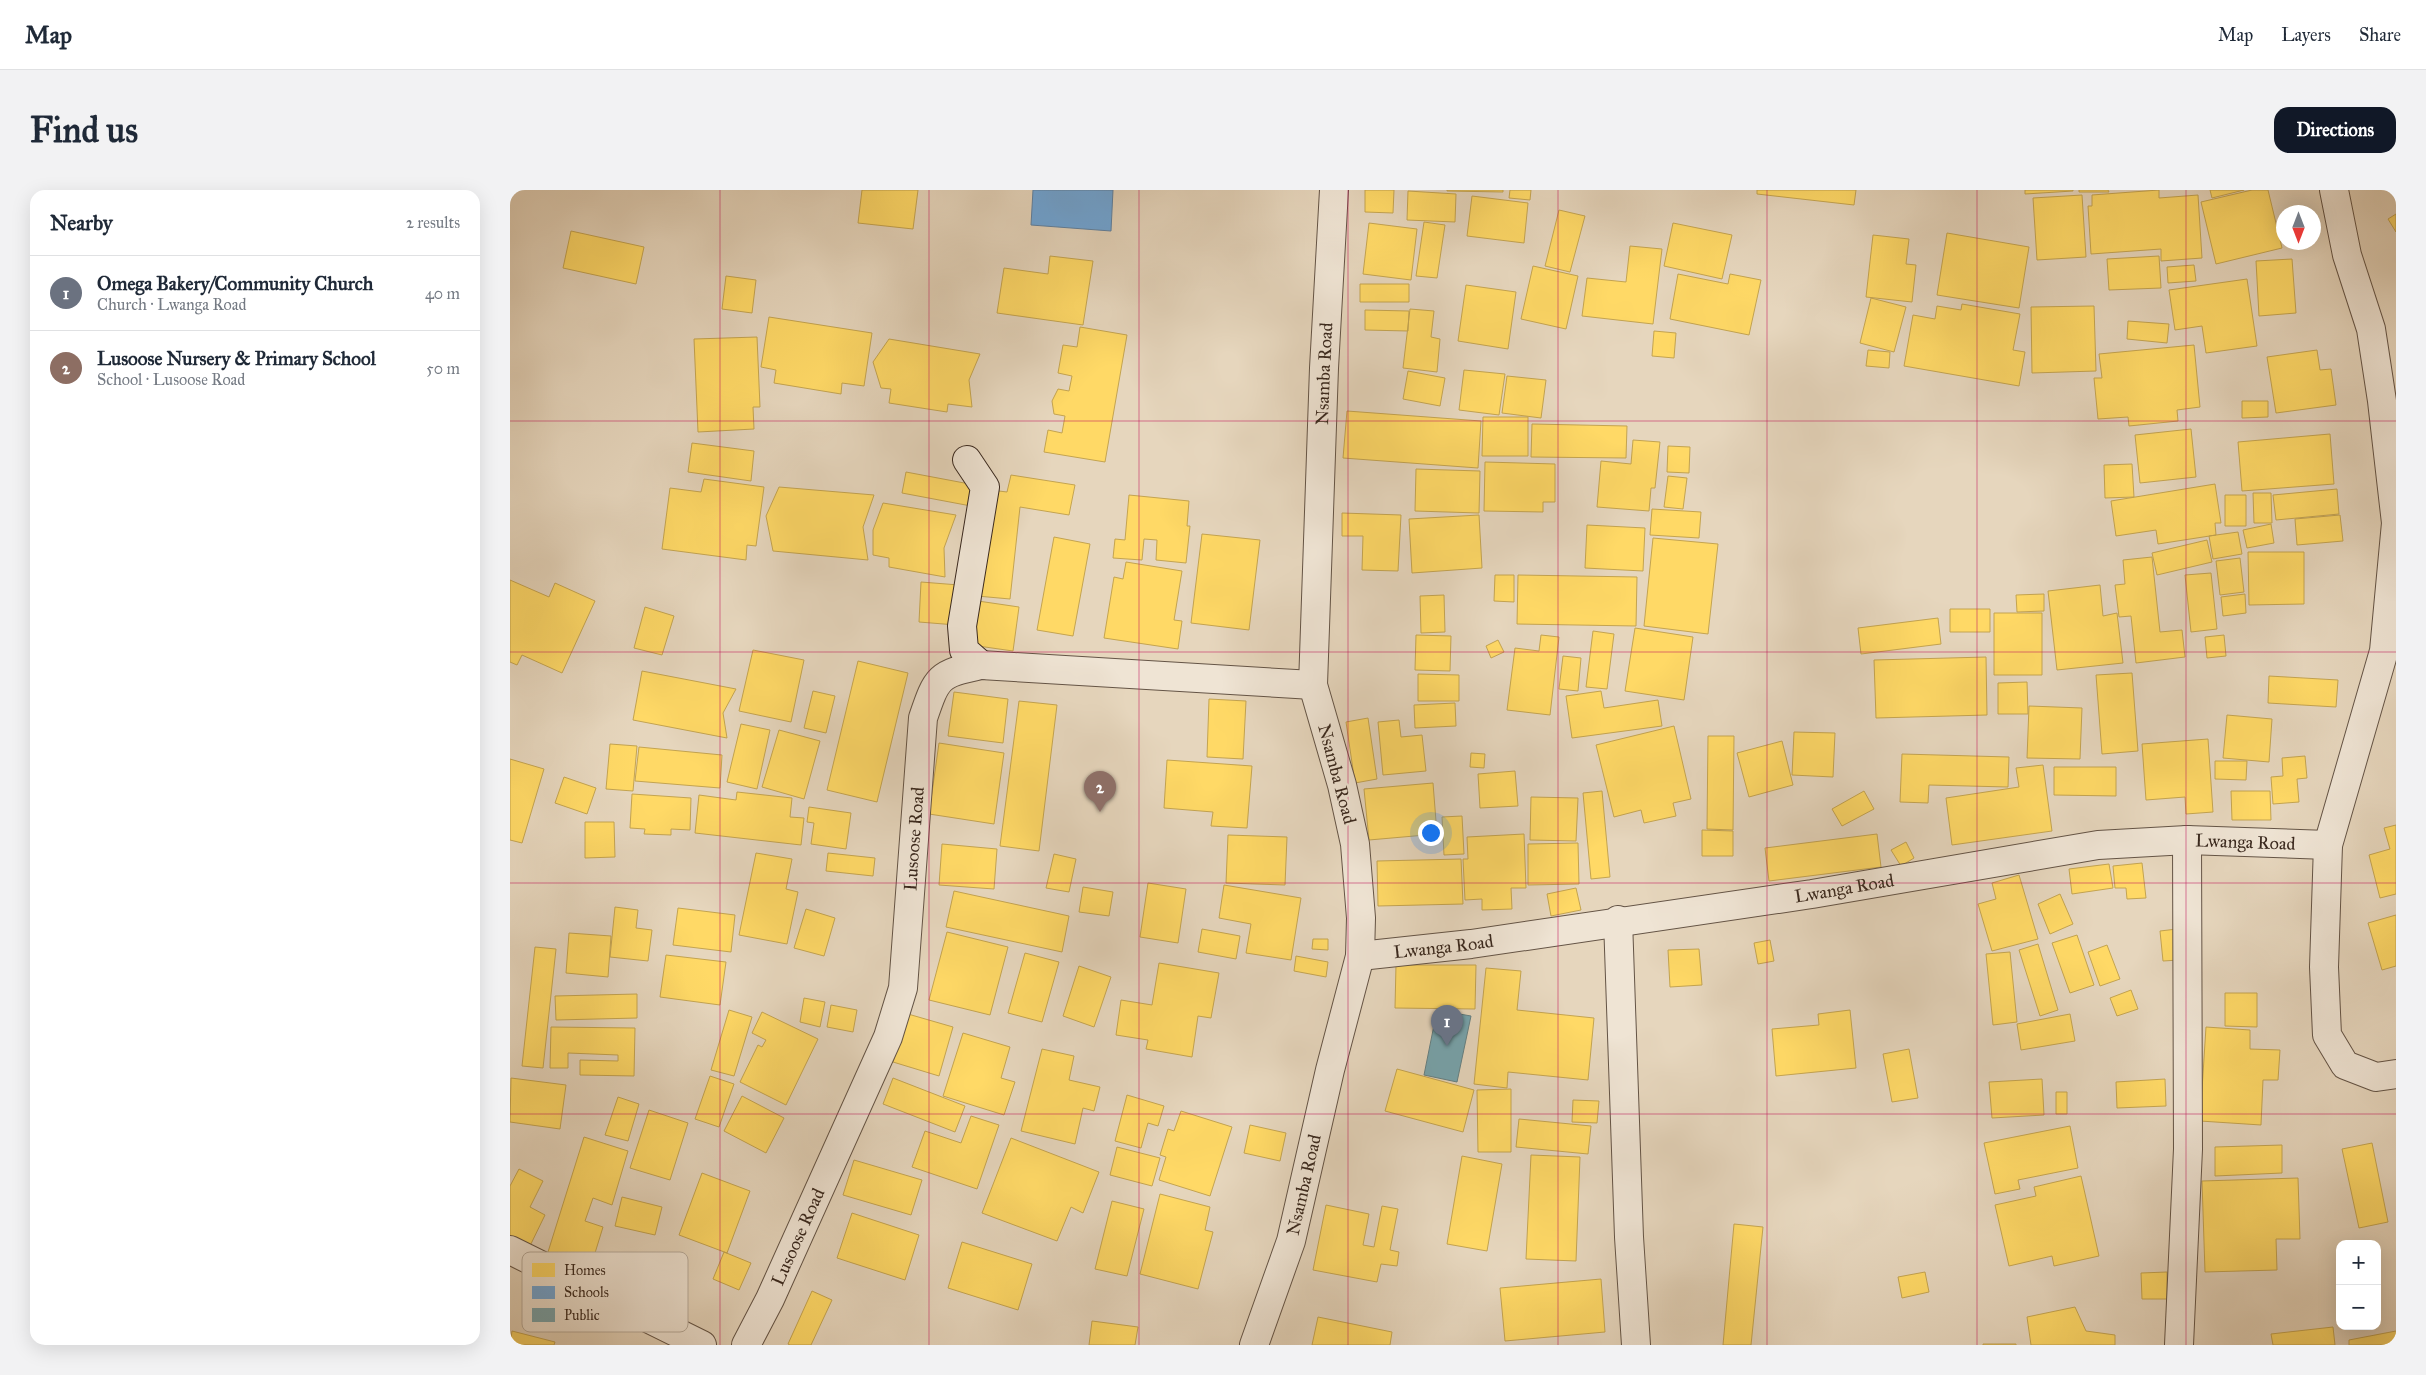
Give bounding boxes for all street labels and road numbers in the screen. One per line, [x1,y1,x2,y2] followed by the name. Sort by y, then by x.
[1311,322,1338,425] street label: Nsamba Road
[1313,722,1361,826] street label: Nsamba Road
[899,786,929,892] street label: Lusoose Road
[2195,829,2296,855] street label: Lwanga Road
[1793,869,1896,907] street label: Lwanga Road
[1392,930,1495,963] street label: Lwanga Road
[1282,1132,1326,1237] street label: Nsamba Road
[767,1185,829,1289] street label: Lusoose Road

